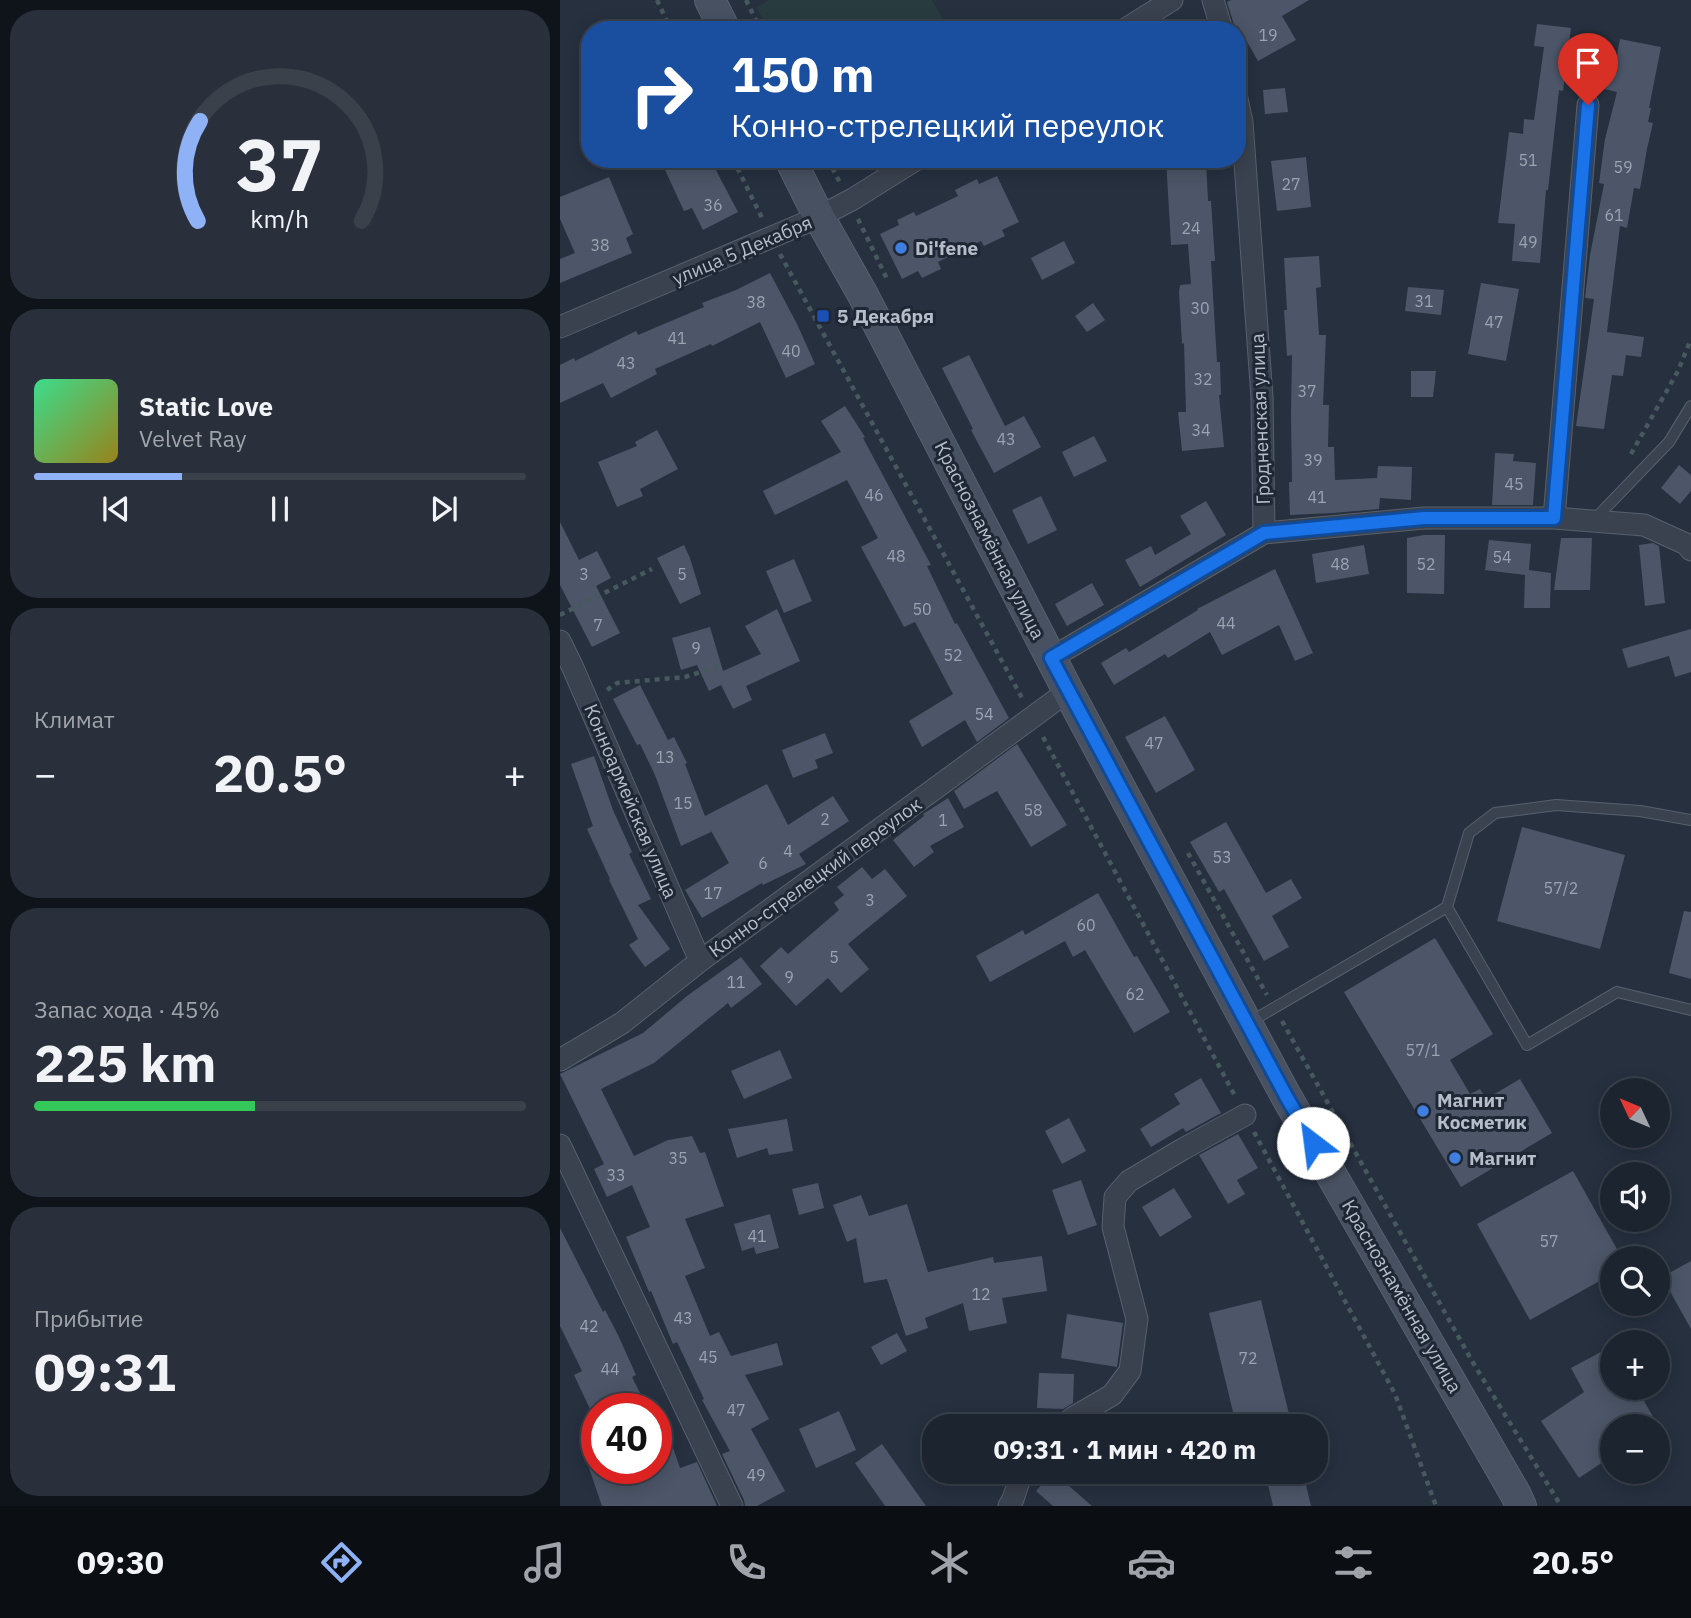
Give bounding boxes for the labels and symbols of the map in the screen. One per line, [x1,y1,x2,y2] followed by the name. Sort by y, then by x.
[1258,25,1278,45] house number: 19
[1558,33,1618,105] pin
[1518,150,1538,170] house number: 51
[1613,157,1633,177] house number: 59
[1281,174,1301,194] house number: 27
[703,195,723,215] house number: 36
[1604,205,1624,225] house number: 61
[668,210,816,290] street label: улица 5 Декабря
[1181,218,1201,238] house number: 24
[1518,232,1538,252] house number: 49
[590,235,610,255] house number: 38
[915,236,978,260] place label: Di'fene
[893,240,909,256] marker: Di'fene
[1414,291,1434,311] house number: 31
[746,292,766,312] house number: 38
[1190,298,1210,318] house number: 30
[837,304,934,328] place label: 5 Декабря
[815,308,831,324] marker: 5 Декабря
[1484,312,1504,332] house number: 47
[667,328,687,348] house number: 41
[1245,333,1275,505] street label: Гродненская улица
[781,341,801,361] house number: 40
[616,353,636,373] house number: 43
[1193,369,1213,389] house number: 32
[1297,381,1317,401] house number: 37
[1191,420,1211,440] house number: 34
[996,429,1016,449] house number: 43
[930,437,1050,643] street label: Краснознамённая улица
[1303,450,1323,470] house number: 39
[1504,474,1524,494] house number: 45
[864,485,884,505] house number: 46
[1307,487,1327,507] house number: 41
[886,546,906,566] house number: 48
[1492,547,1512,567] house number: 54
[1330,554,1350,574] house number: 48
[1416,554,1436,574] house number: 52
[579,564,589,584] house number: 3
[677,564,687,584] house number: 5
[912,599,932,619] house number: 50
[1216,613,1236,633] house number: 44
[593,615,603,635] house number: 7
[691,638,701,658] house number: 9
[943,645,963,665] house number: 52
[579,700,683,902] street label: Конноармейская улица
[974,704,994,724] house number: 54
[1144,733,1164,753] house number: 47
[655,747,675,767] house number: 13
[704,792,926,962] street label: Конно-стрелецкий переулок
[673,793,693,813] house number: 15
[1023,800,1043,820] house number: 58
[820,809,830,829] house number: 2
[938,810,948,830] house number: 1
[783,841,793,861] house number: 4
[1212,847,1232,867] house number: 53
[758,853,768,873] house number: 6
[1544,878,1578,898] house number: 57/2
[703,883,723,903] house number: 17
[865,890,875,910] house number: 3
[1076,915,1096,935] house number: 60
[829,947,839,967] house number: 5
[784,967,794,987] house number: 9
[726,972,746,992] house number: 11
[1125,984,1145,1004] house number: 62
[1406,1040,1440,1060] house number: 57/1
[1600,1078,1670,1148] north arrow
[1437,1088,1527,1134] place label: Магнит Косметик
[1415,1103,1431,1119] marker: Магнит Косметик
[1276,1106,1350,1180] position arrow
[1469,1146,1536,1170] place label: Магнит
[668,1148,688,1168] house number: 35
[1447,1150,1463,1166] marker: Магнит
[606,1165,626,1185] house number: 33
[1337,1195,1467,1397] street label: Краснознамённая улица
[747,1226,767,1246] house number: 41
[1539,1231,1559,1251] house number: 57
[971,1284,991,1304] house number: 12
[673,1308,693,1328] house number: 43
[579,1316,599,1336] house number: 42
[698,1347,718,1367] house number: 45
[1238,1348,1258,1368] house number: 72
[600,1359,620,1379] house number: 44
[581,1393,672,1484] speed limit sign: 40
[726,1400,746,1420] house number: 47
[746,1465,766,1485] house number: 49

